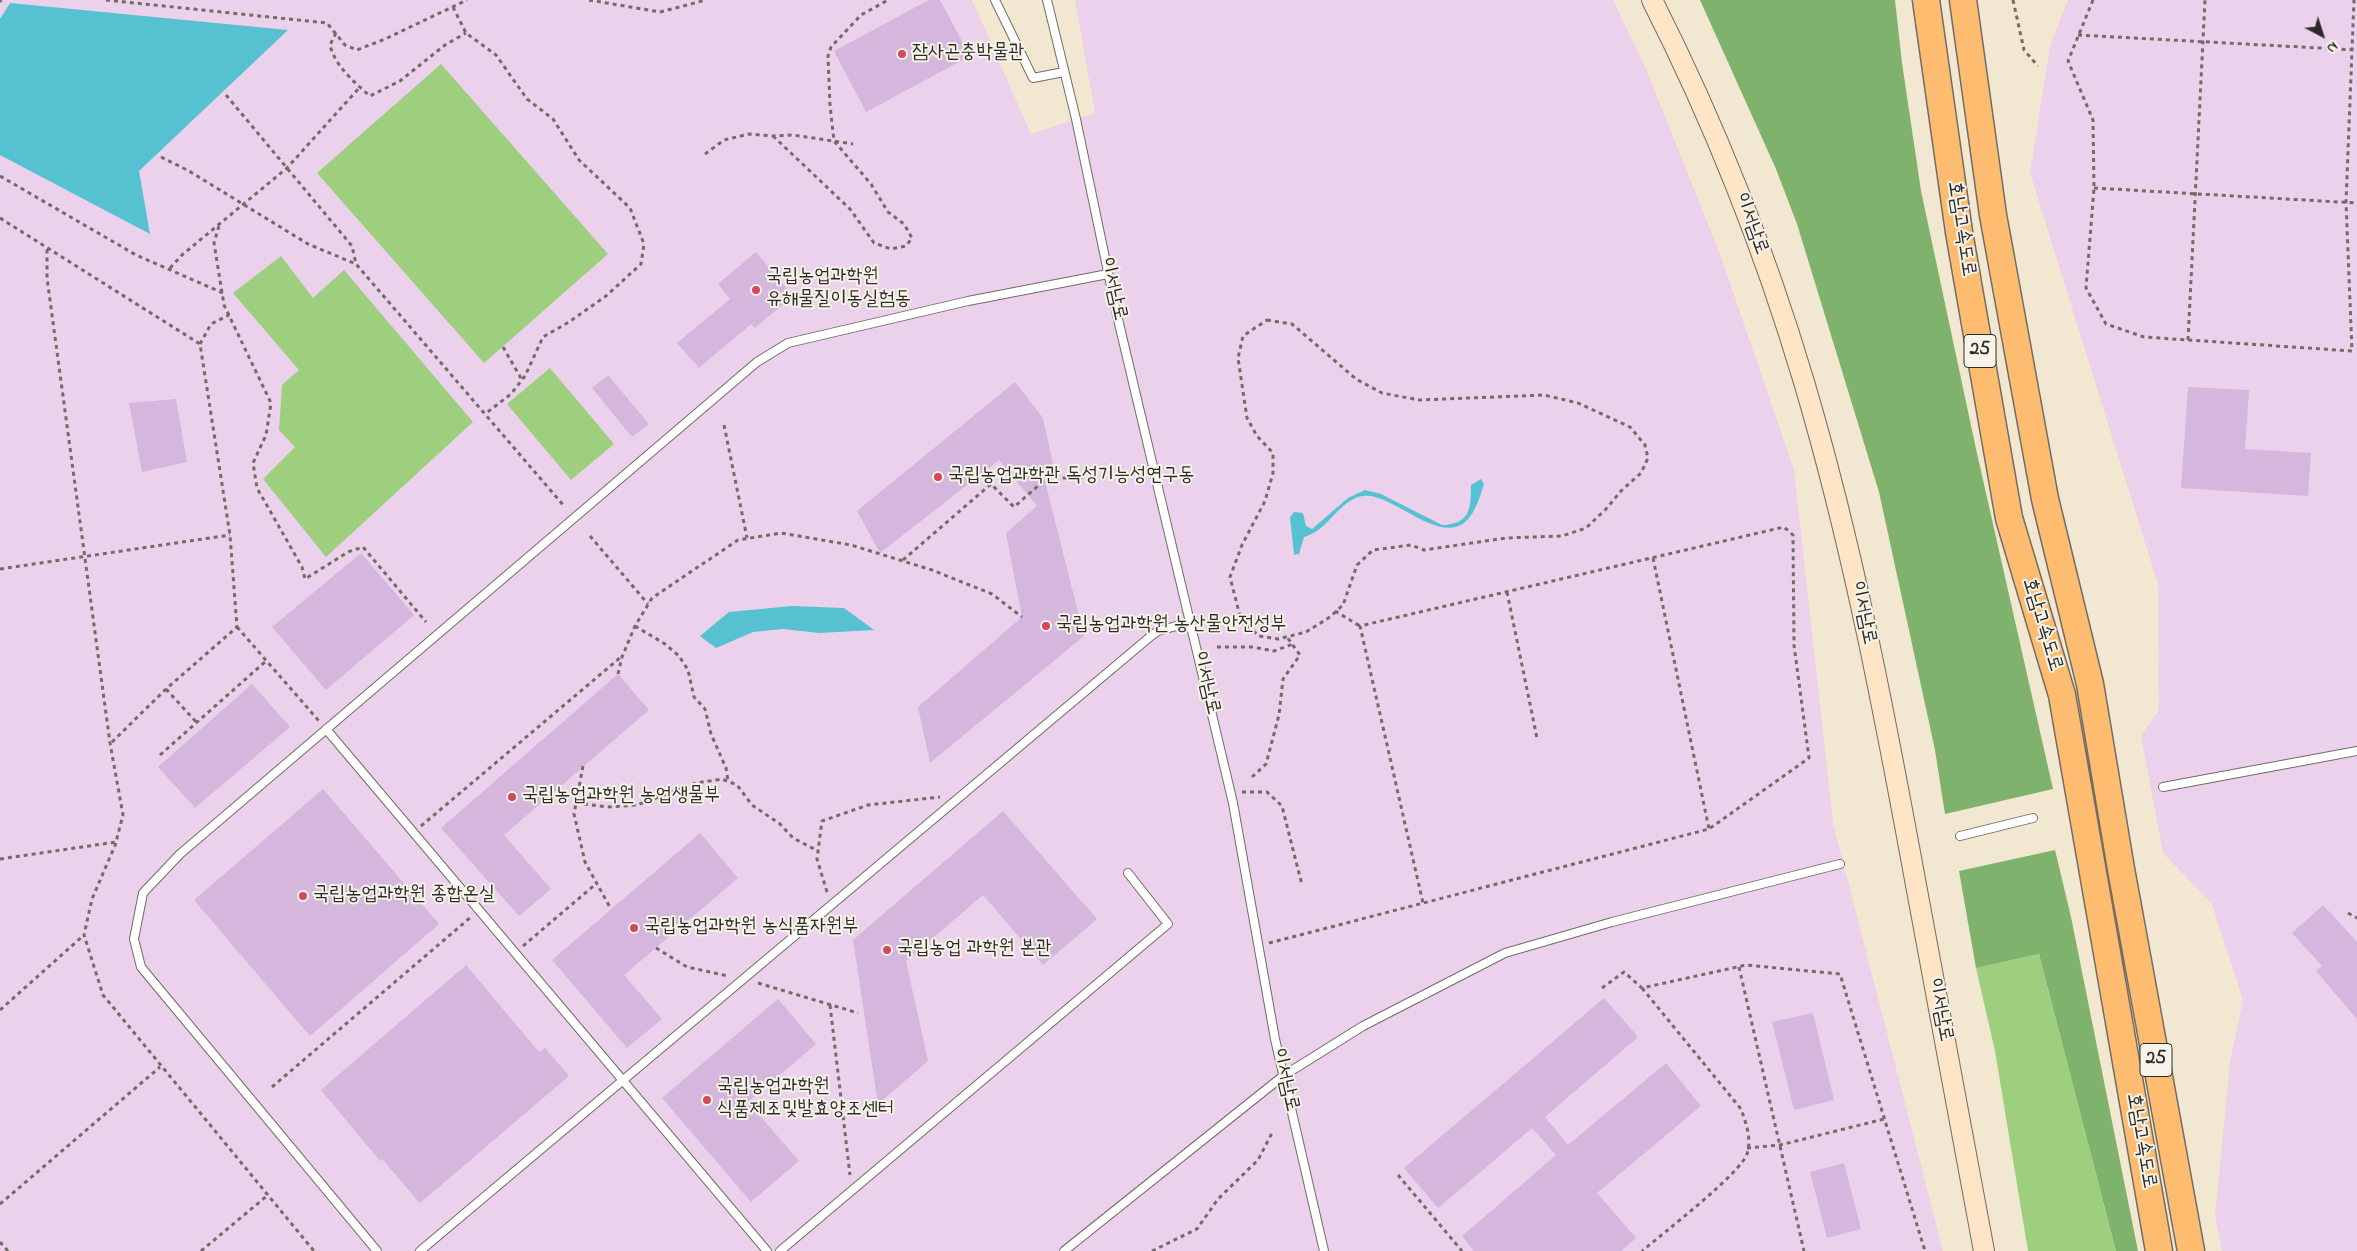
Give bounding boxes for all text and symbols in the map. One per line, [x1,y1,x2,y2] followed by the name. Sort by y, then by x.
[2297,10,2347,60] north arrow
[2322,36,2342,58] text: N
[912,42,1025,66] place label: 잠사곤충박물관
[896,48,908,60] marker: 잠사곤충박물관
[1941,179,1979,279] street label: 호남고속도로
[1728,190,1772,258] street label: 이서남로
[1093,255,1131,323] street label: 이서남로
[766,266,911,313] place label: 국립농업과학원 유해물질이동실험동
[750,284,762,296] marker: 국립농업과학원 유해물질이동실험동
[1964,334,1996,368] road number: 25
[948,465,1194,489] place label: 국립농업과학관 독성기능성연구동
[932,471,944,483] marker: 국립농업과학관 독성기능성연구동
[2015,575,2067,675] street label: 호남고속도로
[1844,579,1880,647] street label: 이서남로
[1056,614,1286,638] place label: 국립농업과학원 농산물안전성부
[1040,620,1052,632] marker: 국립농업과학원 농산물안전성부
[1186,649,1224,717] street label: 이서남로
[522,785,720,809] place label: 국립농업과학원 농업생물부
[506,791,518,803] marker: 국립농업과학원 농업생물부
[313,884,495,908] place label: 국립농업과학원 종합온실
[297,890,309,902] marker: 국립농업과학원 종합온실
[644,916,858,940] place label: 국립농업과학원 농식품자원부
[628,922,640,934] marker: 국립농업과학원 농식품자원부
[897,938,1052,962] place label: 국립농업 과학원 본관
[881,944,893,956] marker: 국립농업 과학원 본관
[1921,976,1957,1044] street label: 이서남로
[2140,1044,2172,1076] road number: 25
[1265,1046,1303,1114] street label: 이서남로
[717,1076,894,1123] place label: 국립농업과학원 식품제조및발효양조센터
[2120,1091,2160,1191] street label: 호남고속도로
[701,1094,713,1106] marker: 국립농업과학원 식품제조및발효양조센터

